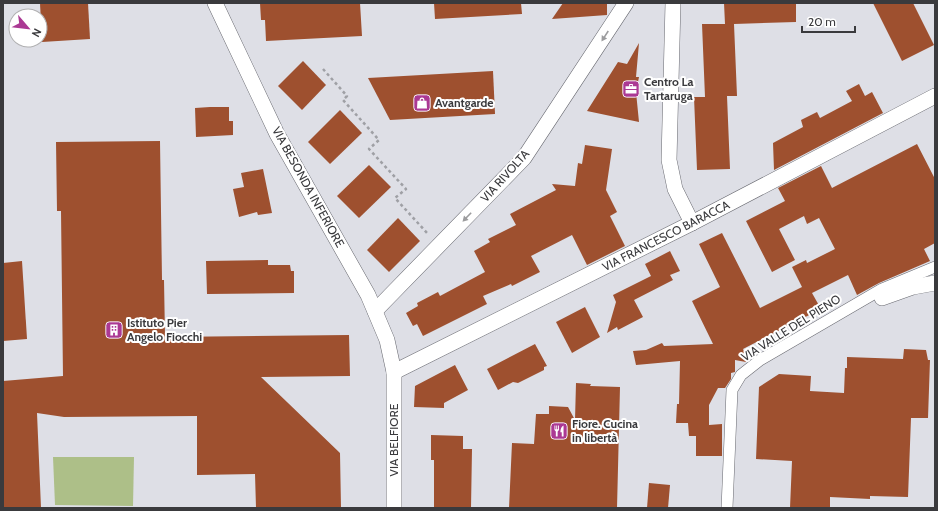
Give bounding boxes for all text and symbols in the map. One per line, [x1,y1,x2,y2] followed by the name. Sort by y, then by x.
[8,8,48,48] north arrow
[802,8,855,34] scale bar
[808,14,836,29] text: 20 m
[29,26,45,39] text: N
[601,30,608,41] one-way arrow
[644,74,693,103] place label: Centro La Tartaruga
[621,79,641,99] office icon: Centro La Tartaruga
[412,93,432,113] shop icon: Avantgarde
[435,95,494,110] place label: Avantgarde
[269,124,348,250] street label: VIA BESONDA INFERIORE
[477,146,533,205] street label: VIA RIVOLTA
[600,197,733,274] street label: VIA FRANCESCO BARACCA
[463,212,472,222] one-way arrow
[738,291,843,364] street label: VIA VALLE DEL PIENO
[127,315,202,344] place label: Istituto Pier Angelo Fiocchi
[104,320,124,340] building icon: Istituto Pier Angelo Fiocchi
[386,403,401,476] street label: VIA BELFIORE
[572,416,638,445] place label: Fiore. Cucina in libertà
[549,421,569,441] restaurant icon: Fiore. Cucina in libertà

